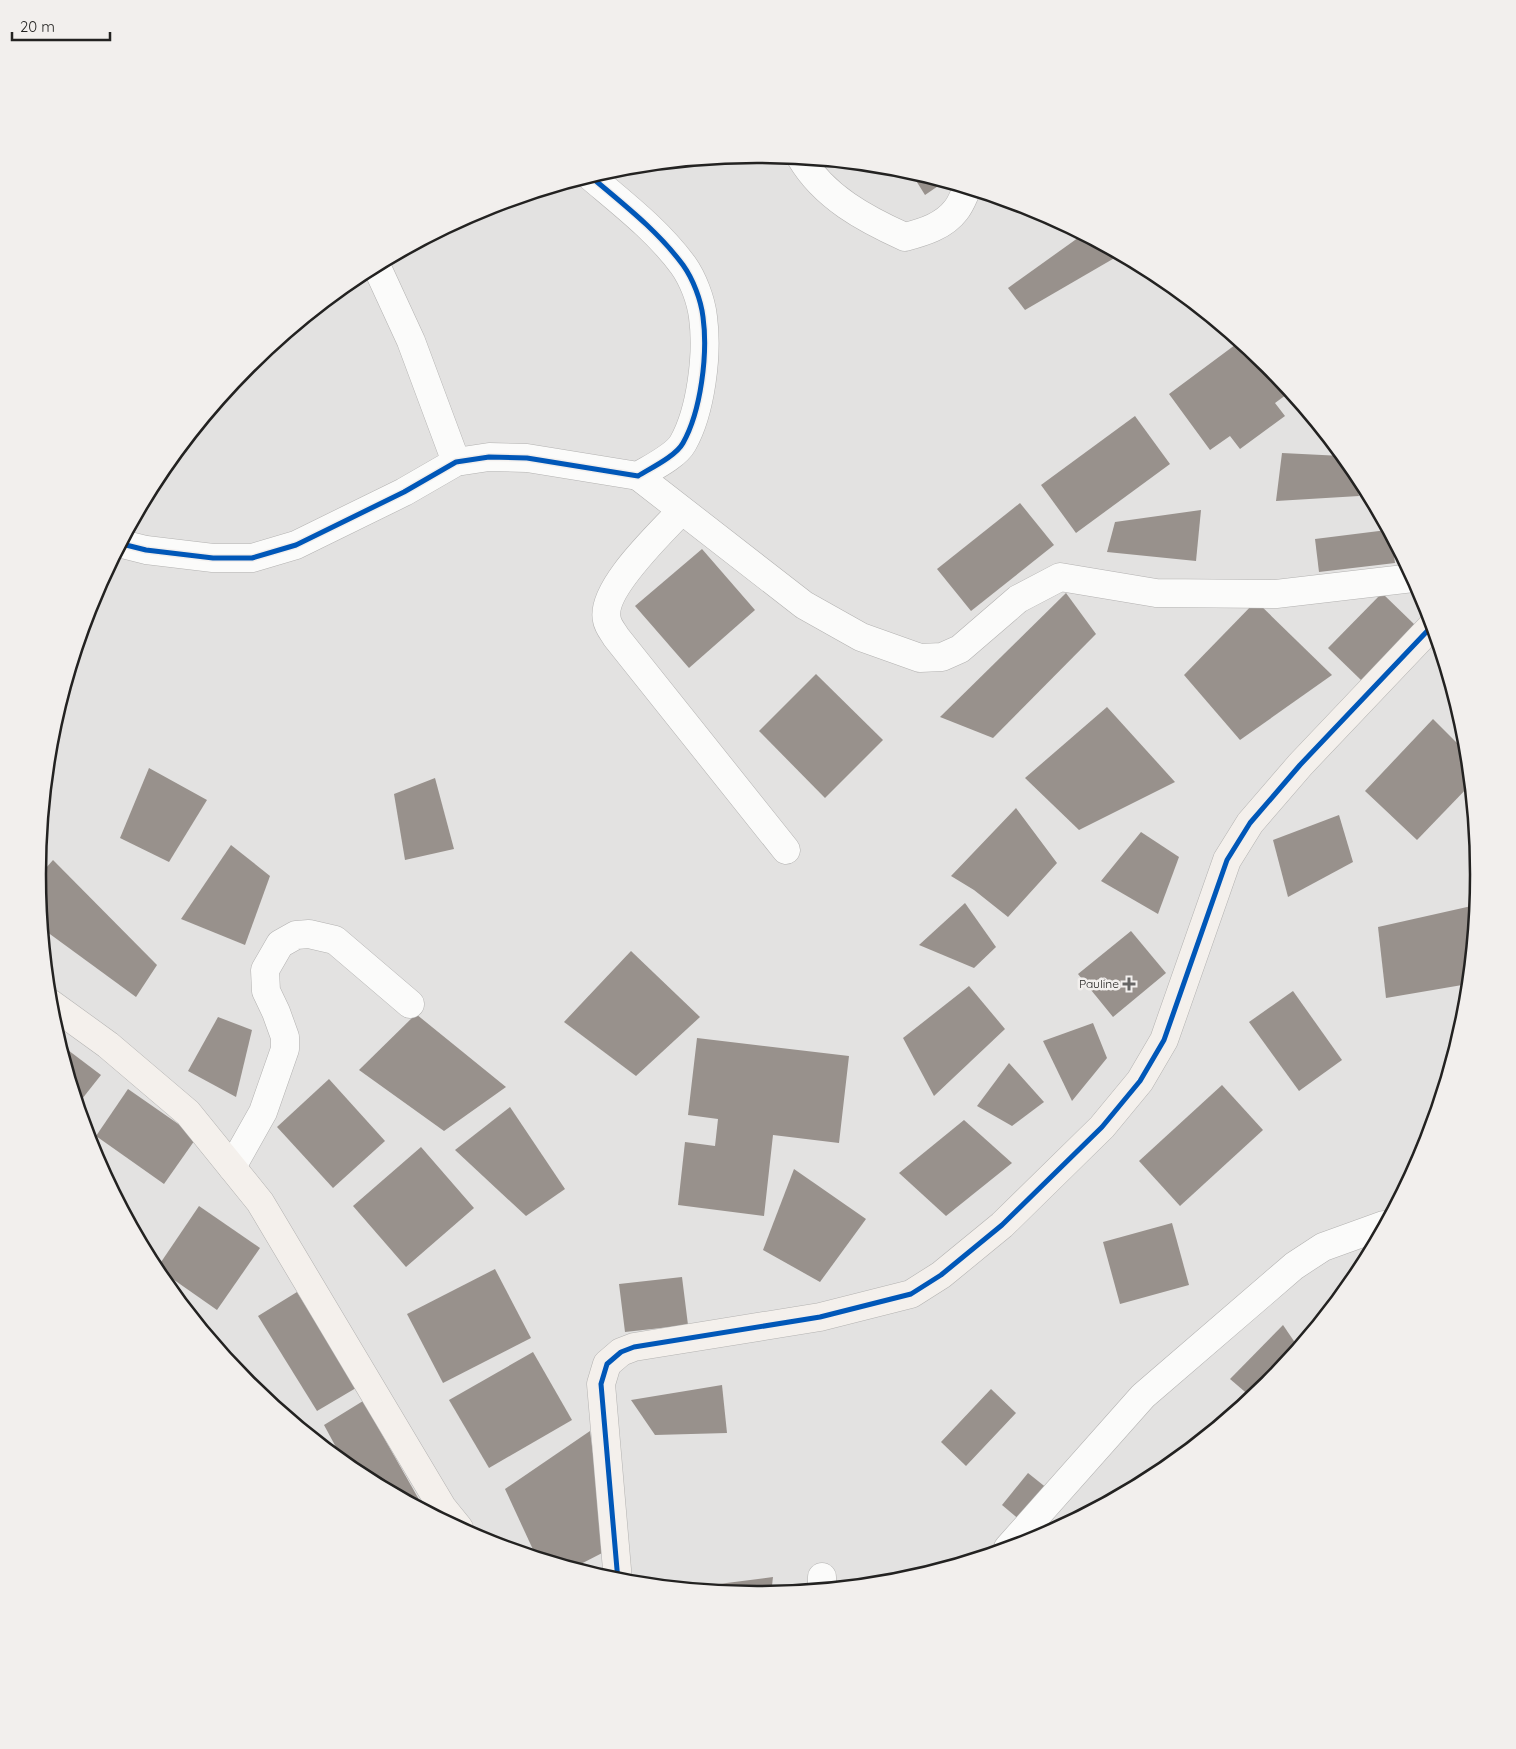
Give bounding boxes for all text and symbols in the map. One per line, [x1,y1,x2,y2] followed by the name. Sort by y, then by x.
[12,10,110,42] scale bar
[20,17,55,36] text: 20 m
[1079,976,1119,991] place label: Pauline
[1123,978,1135,990] marker: Pauline

